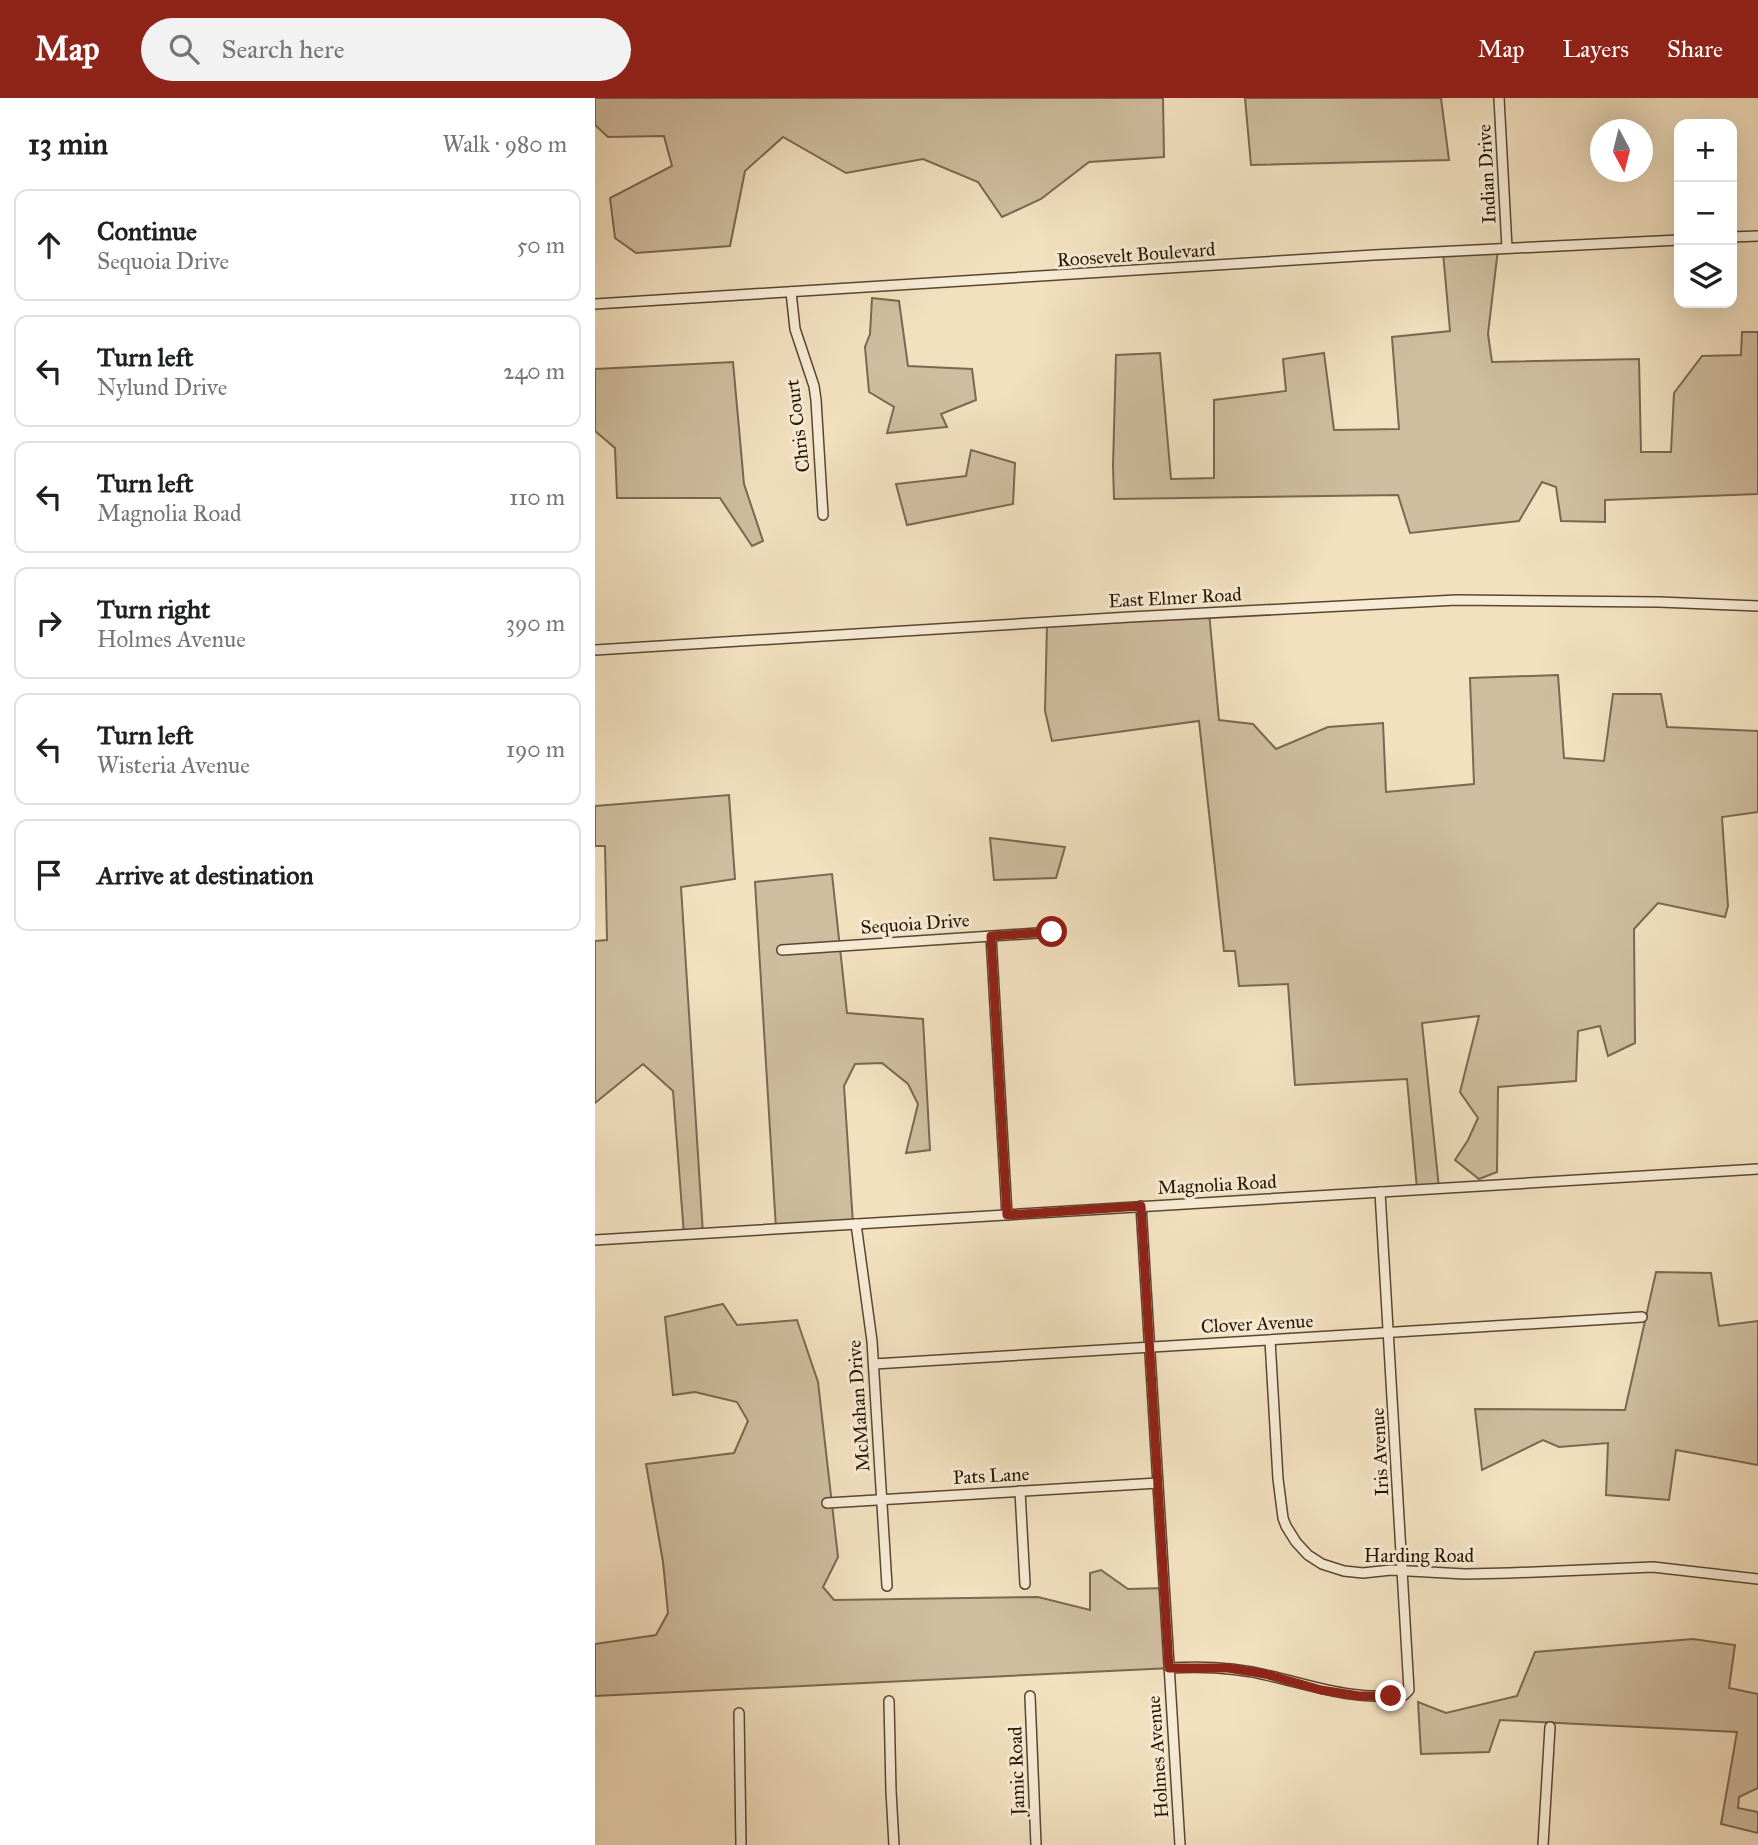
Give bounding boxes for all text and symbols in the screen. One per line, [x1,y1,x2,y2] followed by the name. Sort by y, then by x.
[141,18,631,81] search box
[35,29,99,69] text: Map
[165,30,203,68] icon: search
[221,33,345,65] text: Search here
[1478,34,1525,64] text: Map
[1563,34,1629,64] text: Layers
[1667,34,1723,64] text: Share
[1590,119,1653,182] north arrow
[1674,119,1737,308] map controls
[1674,119,1737,182] button: +
[1472,124,1501,224] street label: Indian Drive
[28,126,108,162] text: 13 min
[442,130,567,158] text: Walk · 980 m
[1674,182,1737,245] button: −
[97,215,197,247] text: Continue
[30,226,68,264] icon: ahead
[517,231,565,259] text: 50 m
[1056,237,1217,272] street label: Roosevelt Boulevard
[1674,245,1737,308] button: layers
[97,247,229,275] text: Sequoia Drive
[97,341,193,373] text: Turn left
[30,352,68,390] icon: left
[503,357,565,385] text: 240 m
[97,373,227,401] text: Nylund Drive
[780,378,815,474] street label: Chris Court
[97,467,193,499] text: Turn left
[30,478,68,516] icon: left
[509,483,565,511] text: 110 m
[97,499,241,527] text: Magnolia Road
[1108,582,1243,612] street label: East Elmer Road
[97,593,210,625] text: Turn right
[30,604,68,642] icon: right
[506,609,565,637] text: 390 m
[97,625,246,653] text: Holmes Avenue
[97,719,193,751] text: Turn left
[30,730,68,768] icon: left
[506,735,565,763] text: 190 m
[97,751,250,779] text: Wisteria Avenue
[30,856,68,894] icon: arrive
[97,859,314,891] text: Arrive at destination
[860,908,970,940] street label: Sequoia Drive
[1036,916,1067,947] route start
[1157,1170,1278,1200] street label: Magnolia Road
[1200,1309,1314,1338] street label: Clover Avenue
[842,1339,875,1473] street label: McMahan Drive
[1366,1407,1393,1497] street label: Iris Avenue
[952,1462,1030,1489] street label: Pats Lane
[1364,1544,1474,1568] street label: Harding Road
[1375,1680,1406,1711] route end
[1142,1695,1173,1819] street label: Holmes Avenue
[1003,1726,1031,1818] street label: Jamic Road

